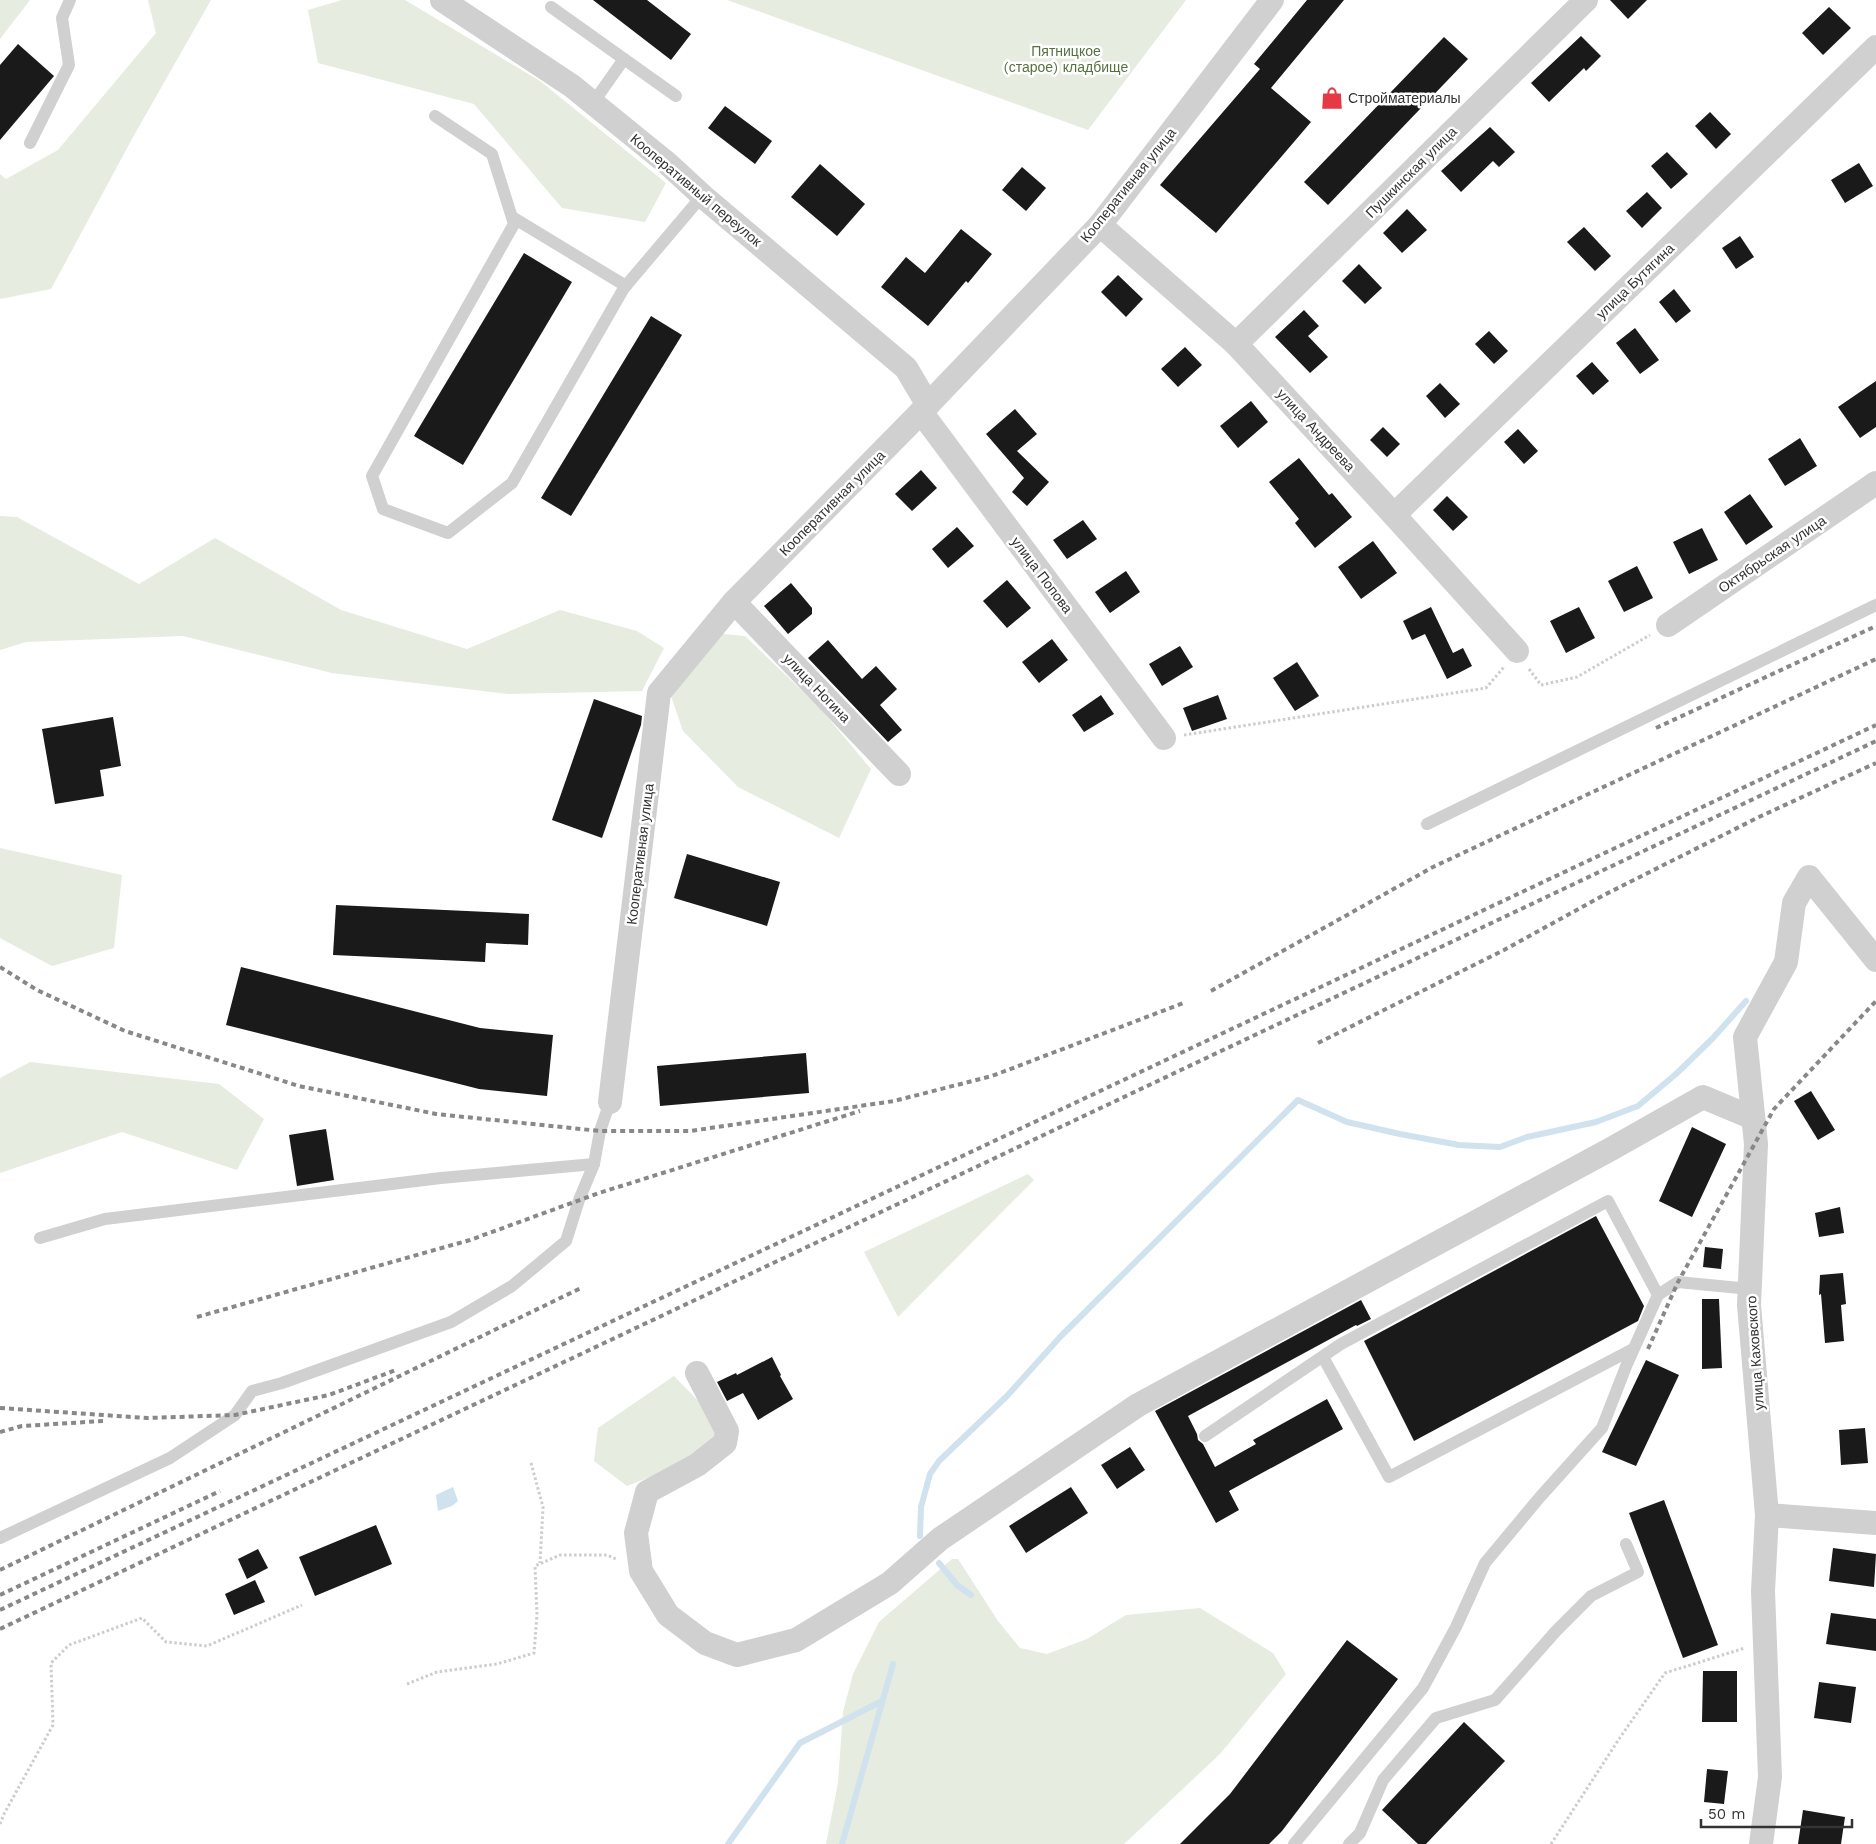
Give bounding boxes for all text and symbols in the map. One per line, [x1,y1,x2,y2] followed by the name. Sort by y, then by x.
[1004,43,1128,75] park label: Пятницкое (старое) кладбище
[1319,85,1345,111] shop icon: Стройматериалы
[1348,90,1461,106] place label: Стройматериалы
[1362,123,1460,221] street label: Пушкинская улица
[1077,124,1179,245] street label: Кооперативная улица
[627,130,765,250] street label: Кооперативный переулок
[1593,240,1677,322] street label: улица Бутягина
[1274,385,1358,475] street label: улица Андреева
[776,447,888,559] street label: Кооперативная улица
[1715,512,1829,596] street label: Октябрьская улица
[1008,534,1076,617] street label: улица Попова
[780,650,854,726] street label: улица Ногина
[623,782,657,926] street label: Кооперативная улица
[1743,1295,1767,1411] street label: улица Каховского
[1701,1796,1852,1828] scale bar
[1708,1805,1745,1823] text: 50 m

